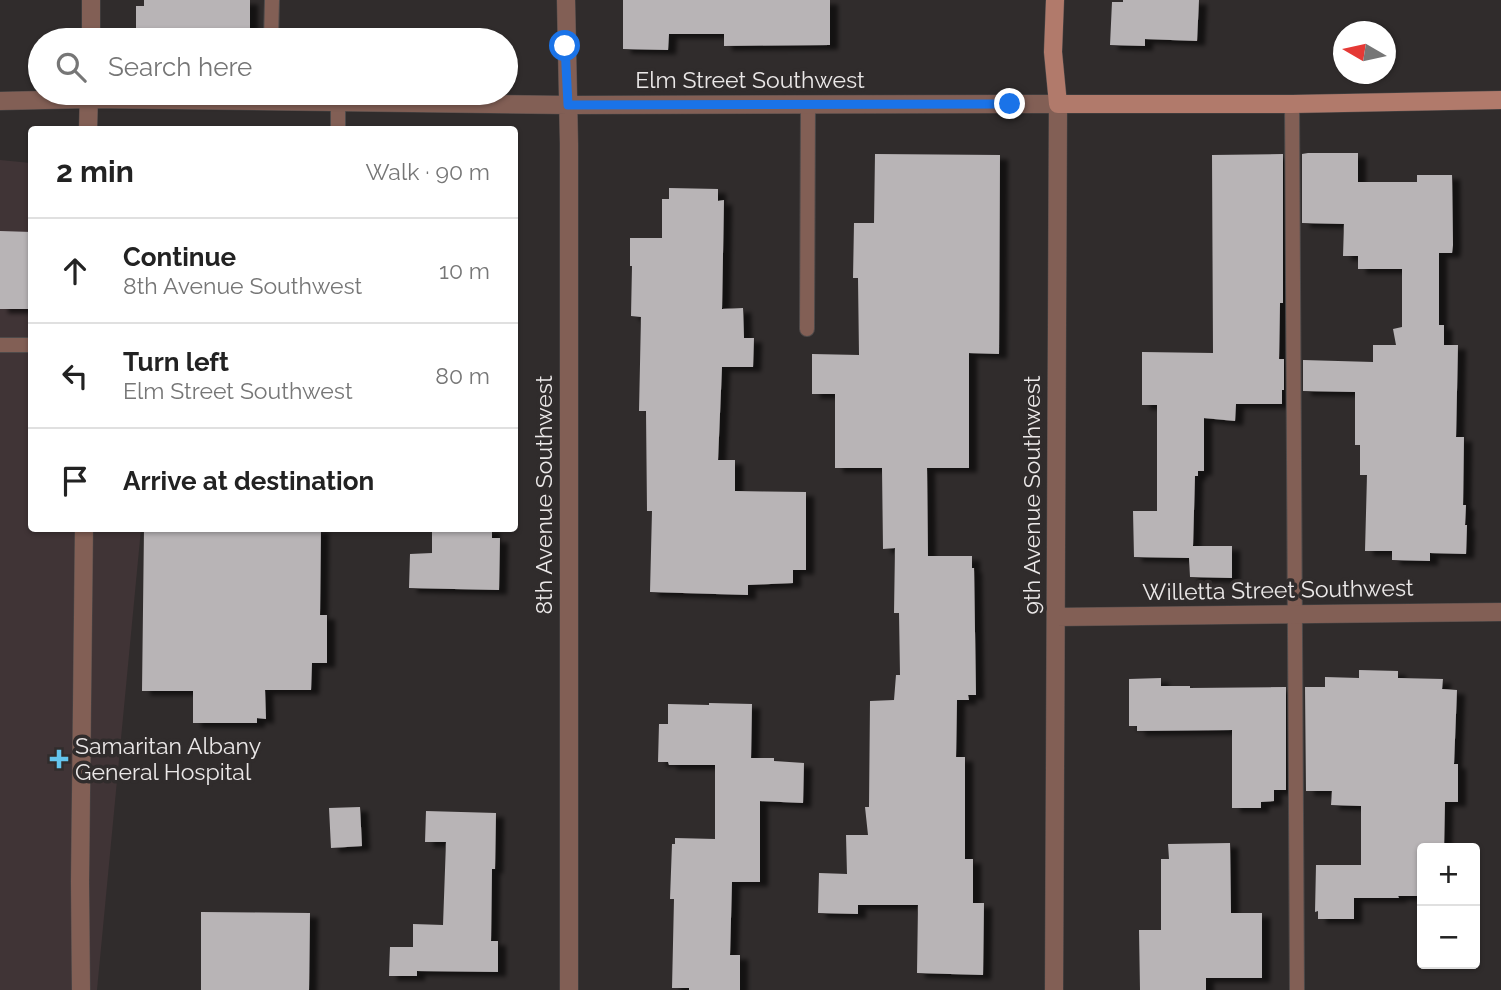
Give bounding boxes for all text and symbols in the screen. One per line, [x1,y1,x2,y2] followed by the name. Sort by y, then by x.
[1333,21,1396,84] north arrow
[28,28,518,105] search box
[549,30,580,61] route start
[52,48,90,86] icon: search
[108,52,252,82] text: Search here
[635,66,865,93] street label: Elm Street Southwest
[994,88,1025,119] route end
[56,154,134,189] text: 2 min
[366,158,490,185] text: Walk · 90 m
[123,242,236,272] text: Continue
[56,252,94,290] icon: ahead
[439,257,490,284] text: 10 m
[123,272,362,299] text: 8th Avenue Southwest
[123,347,229,377] text: Turn left
[56,357,94,395] icon: left
[435,362,490,389] text: 80 m
[530,375,557,615] street label: 8th Avenue Southwest
[1018,375,1045,615] street label: 9th Avenue Southwest
[123,377,353,404] text: Elm Street Southwest
[56,462,94,500] icon: arrive
[123,466,374,496] text: Arrive at destination
[1142,574,1414,605] street label: Willetta Street Southwest
[75,732,261,785] place label: Samaritan Albany General Hospital
[49,749,69,769] marker: Samaritan Albany General Hospital
[1417,843,1480,969] map controls
[1417,843,1480,906] button: +
[1417,906,1480,969] button: −

